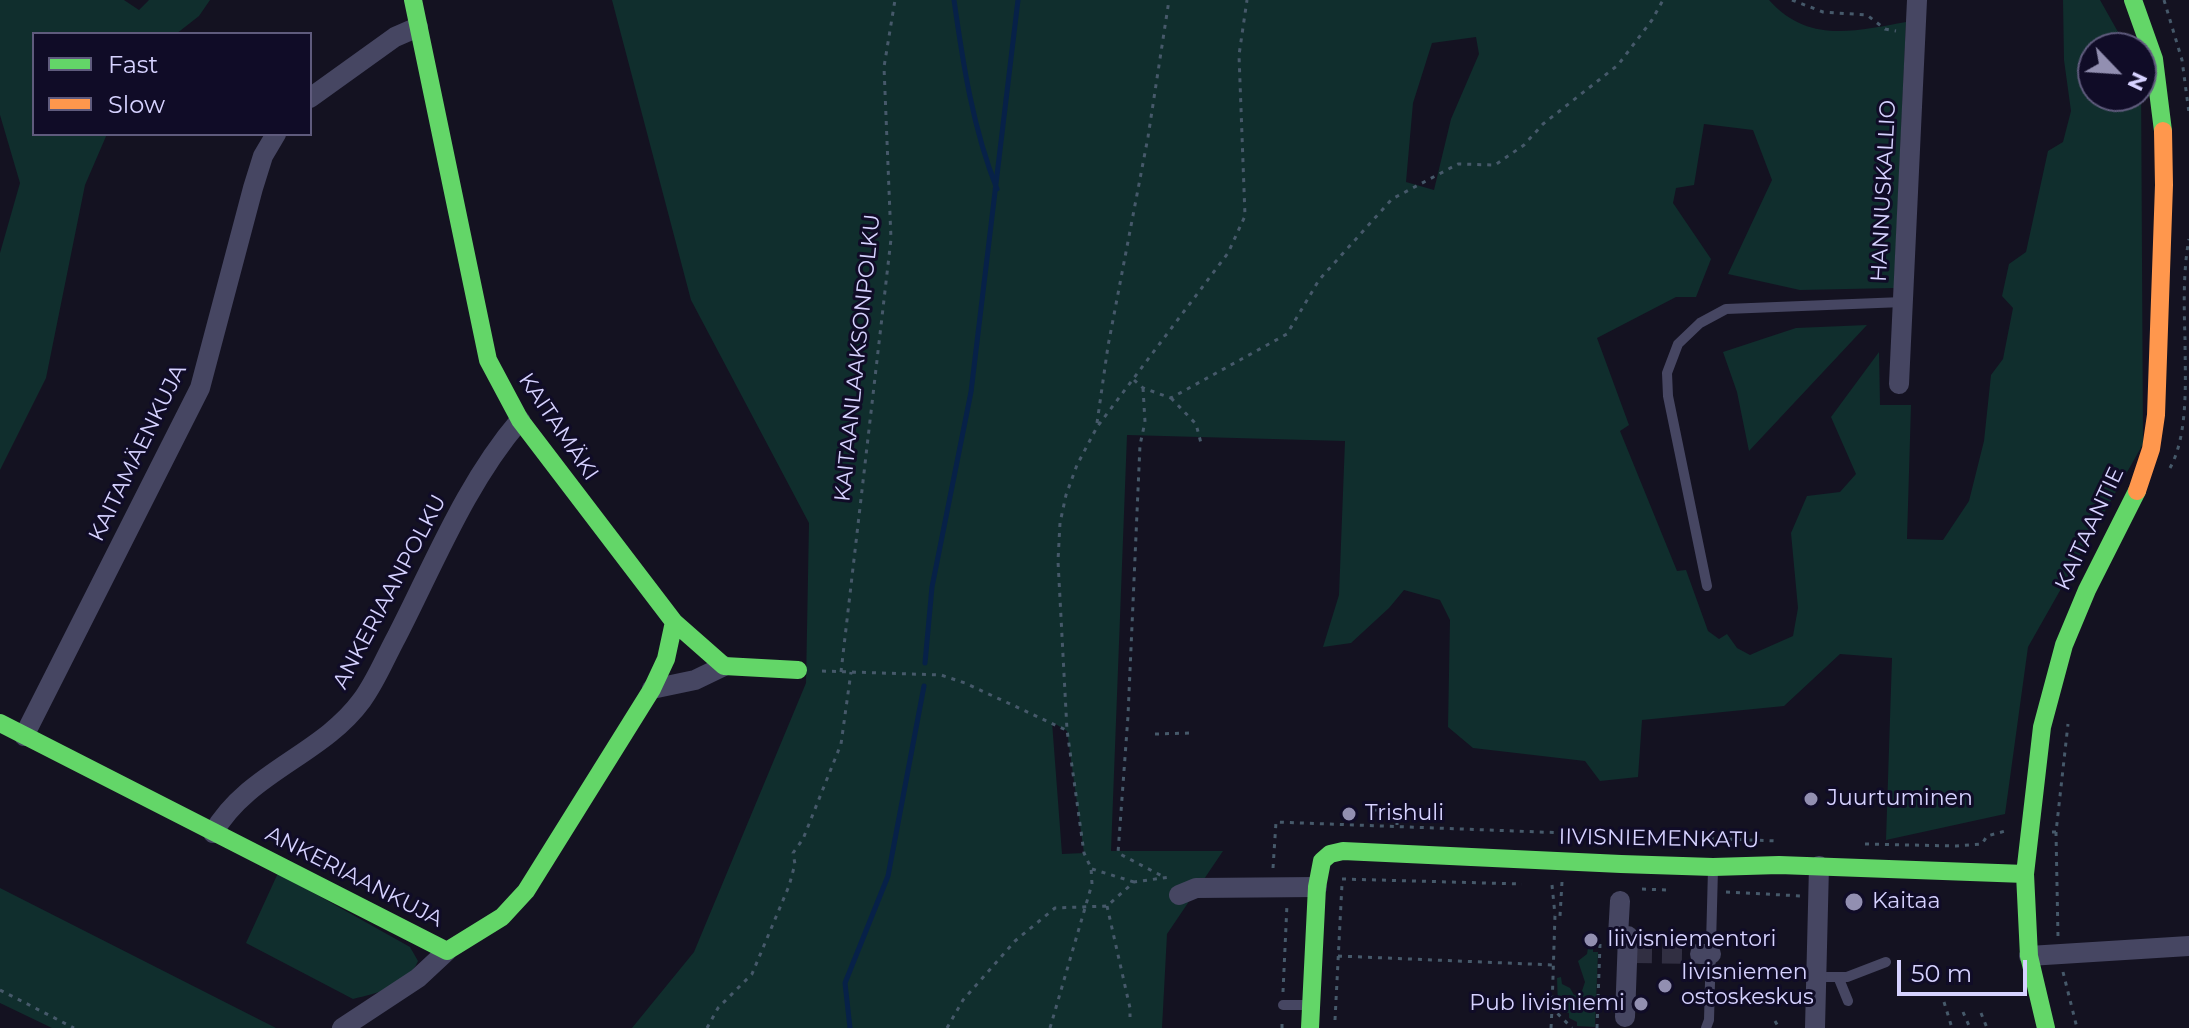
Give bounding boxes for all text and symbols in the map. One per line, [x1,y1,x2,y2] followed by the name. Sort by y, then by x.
[32,32,312,136] legend
[2077,32,2157,112] north arrow
[108,50,158,79] text: Fast
[2121,68,2153,95] text: N
[108,90,165,119] text: Slow
[1866,99,1902,283] street label: HANNUSKALLIO
[830,213,886,503] street label: KAITAANLAAKSONPOLKU
[84,360,192,546] street label: KAITAMÄENKUJA
[512,368,604,486] street label: KAITAMÄKI
[2050,463,2130,595] street label: KAITAANTIE
[328,490,452,694] street label: ANKERIAANPOLKU
[1827,786,1973,812] place label: Juurtuminen
[1802,790,1820,808] marker: Juurtuminen
[1365,801,1444,827] place label: Trishuli
[1340,805,1358,823] marker: Trishuli
[261,821,447,933] street label: ANKERIAANKUJA
[1558,824,1760,854] street label: IIVISNIEMENKATU
[1872,889,1940,915] place label: Kaitaa
[1843,891,1865,913] marker: Kaitaa
[1607,927,1777,953] place label: Iiivisniementori
[1582,931,1600,949] marker: Iiivisniementori
[1901,944,2031,994] scale bar
[1911,959,1972,988] text: 50 m
[1681,960,1814,1012] place label: Iivisniemen ostoskeskus
[1656,977,1674,995] marker: Iivisniemen ostoskeskus
[1469,991,1625,1017] place label: Pub Iivisniemi
[1632,995,1650,1013] marker: Pub Iivisniemi

